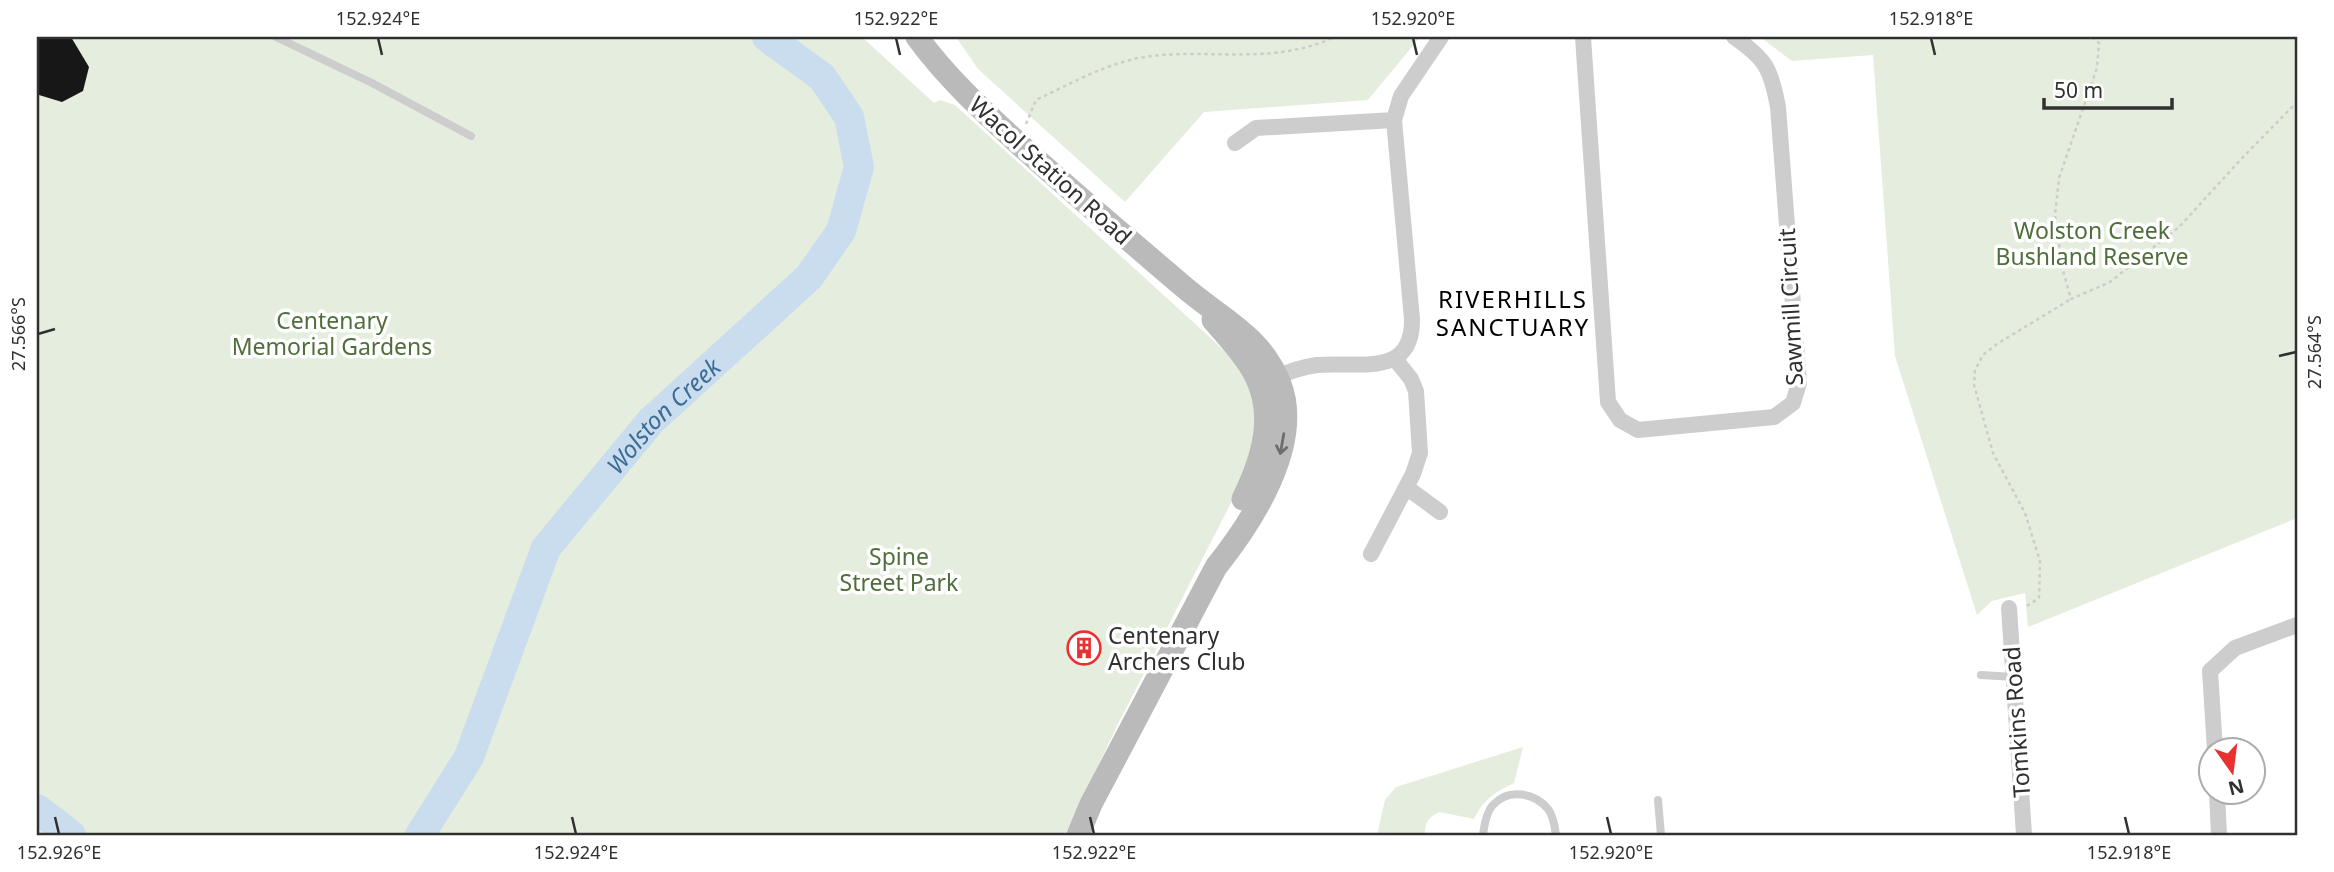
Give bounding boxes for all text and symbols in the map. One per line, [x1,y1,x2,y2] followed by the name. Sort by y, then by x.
[336,6,420,30] text: 152.924°E
[854,6,938,30] text: 152.922°E
[1371,6,1455,30] text: 152.920°E
[1889,6,1973,30] text: 152.918°E
[2044,66,2171,110] scale bar
[2054,76,2103,104] text: 50 m
[963,88,1139,252] street label: Wacol Station Road
[1996,214,2189,272] park label: Wolston Creek Bushland Reserve
[1770,227,1810,387] street label: Sawmill Circuit
[1436,282,1590,343] district label: RIVERHILLS SANCTUARY
[6,297,30,371] text: 27.566°S
[232,304,432,362] park label: Centenary Memorial Gardens
[2302,315,2326,389] text: 27.564°S
[598,349,728,480] water label: Wolston Creek
[1275,432,1288,454] one-way arrow
[840,540,959,598] park label: Spine Street Park
[1108,619,1245,677] place label: Centenary Archers Club
[1065,629,1103,667] building icon: Centenary Archers Club
[1995,645,2037,799] street label: Tomkins Road
[2198,736,2268,806] north arrow
[2225,773,2247,802] text: N
[17,840,101,864] text: 152.926°E
[534,840,618,864] text: 152.924°E
[1052,840,1136,864] text: 152.922°E
[1569,840,1653,864] text: 152.920°E
[2087,840,2171,864] text: 152.918°E

